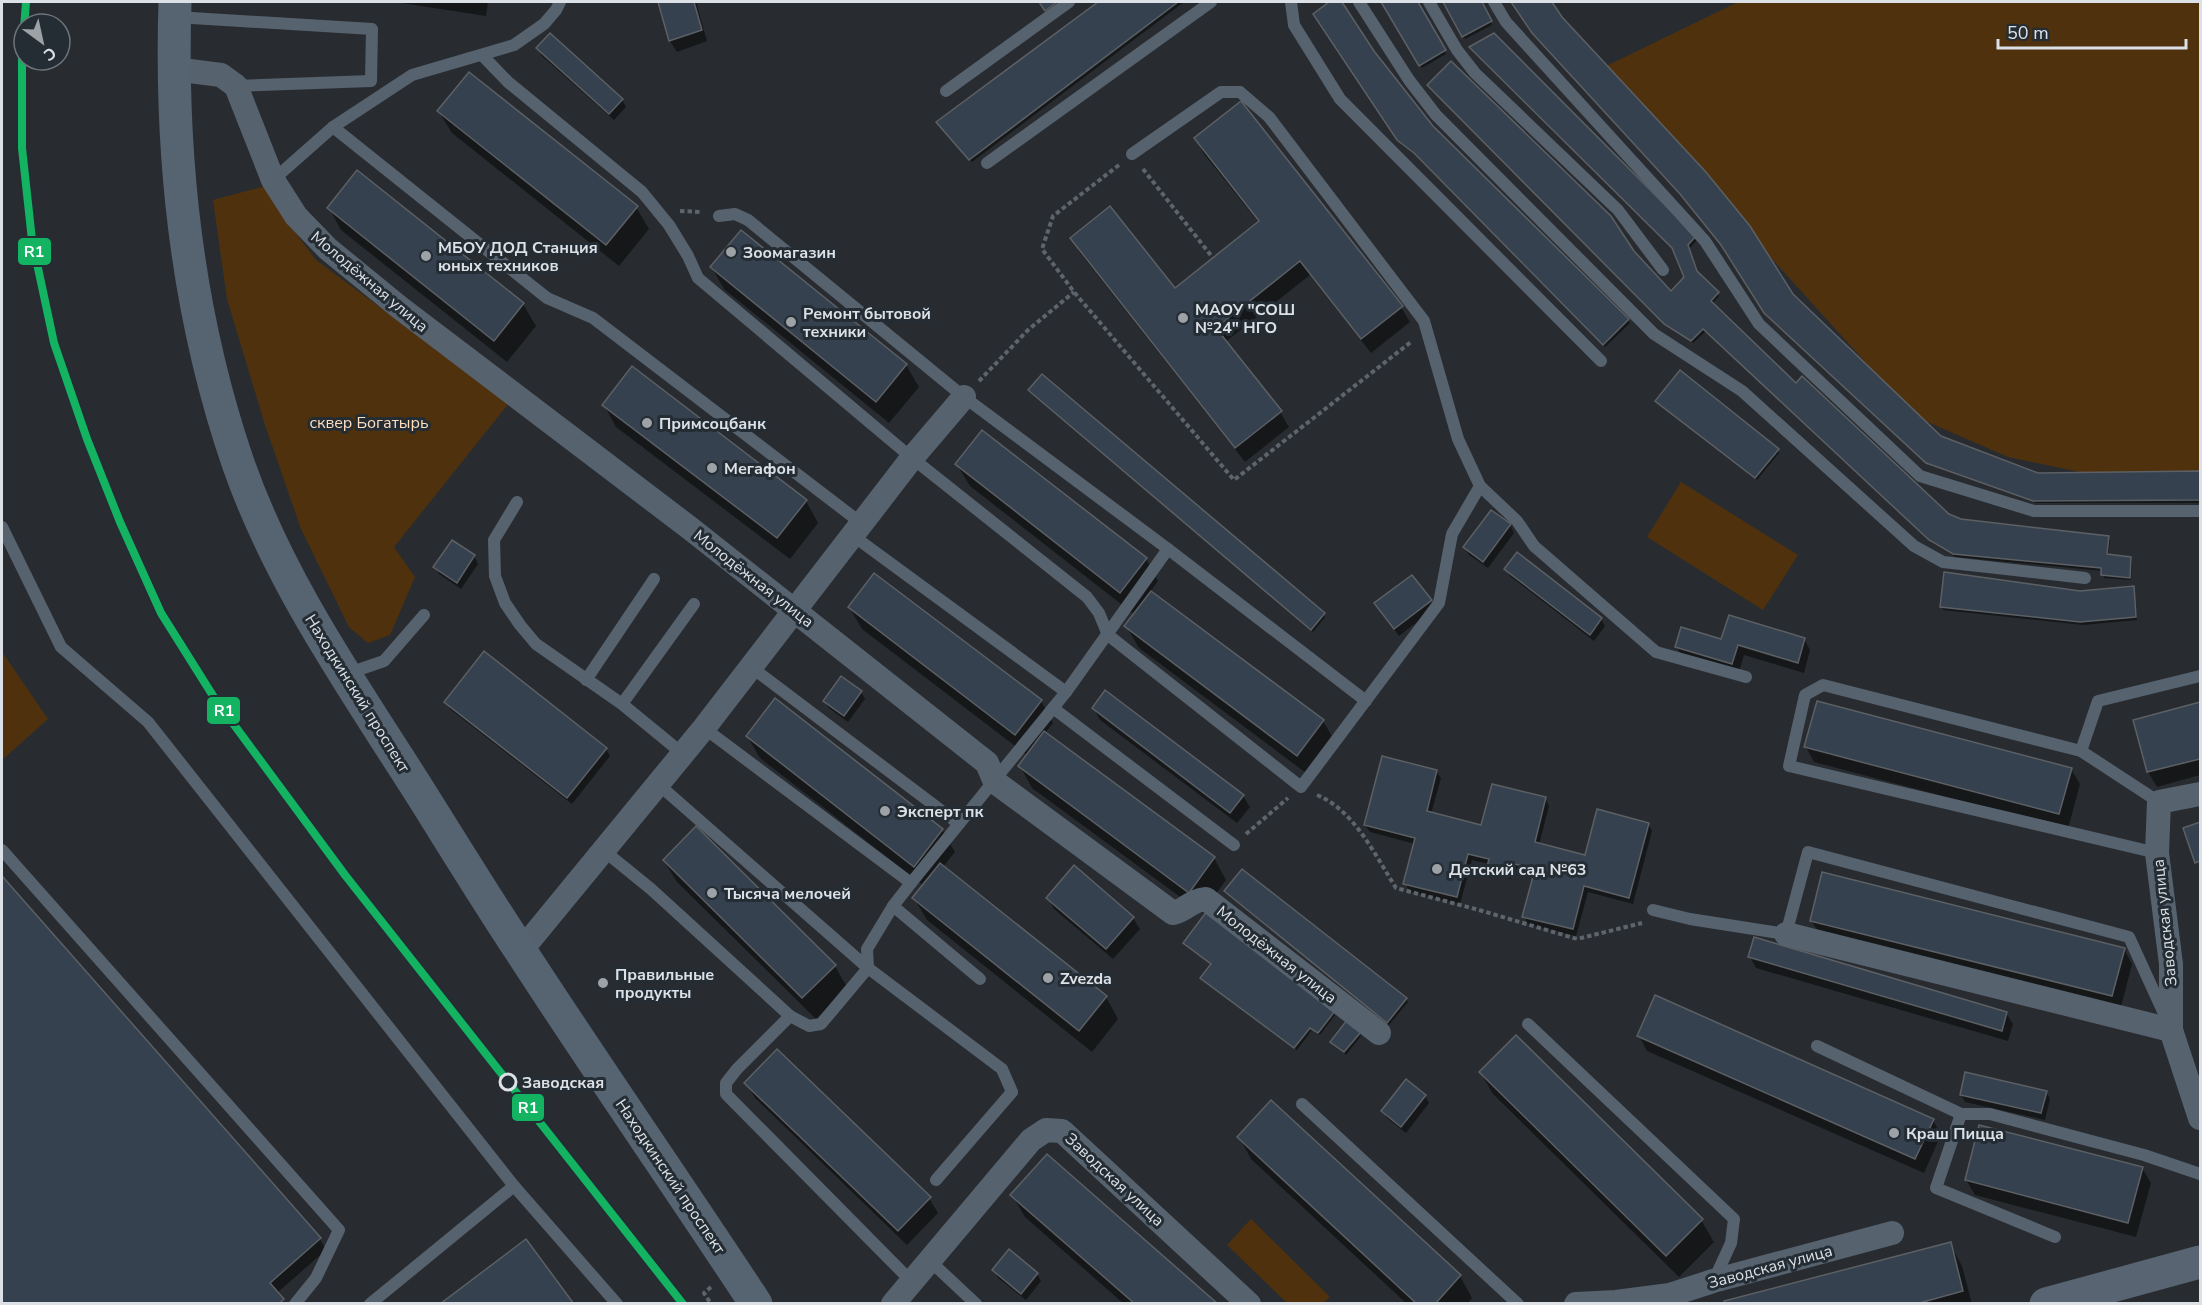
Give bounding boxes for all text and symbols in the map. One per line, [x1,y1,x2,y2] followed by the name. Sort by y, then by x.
[12,12,72,72] north arrow
[1998,12,2186,50] scale bar
[2007,21,2049,45] text: 50 m
[39,42,60,66] text: С
[306,226,433,337] street label: Молодёжная улица
[17,237,52,266] line badge: R1
[438,237,598,277] place label: МБОУ ДОД Станция юных техников
[24,241,44,263] text: R1
[743,242,836,264] place label: Зоомагазин
[724,245,738,259] marker: Зоомагазин
[419,249,433,263] marker: МБОУ ДОД Станция юных техников
[1195,299,1295,339] place label: МАОУ "СОШ №24" НГО
[803,303,931,343] place label: Ремонт бытовой техники
[1176,311,1190,325] marker: МАОУ "СОШ №24" НГО
[784,315,798,329] marker: Ремонт бытовой техники
[309,412,429,434] park label: сквер Богатырь
[659,413,767,435] place label: Примсоцбанк
[640,416,654,430] marker: Примсоцбанк
[724,458,796,480] place label: Мегафон
[705,461,719,475] marker: Мегафон
[689,525,818,633] street label: Молодёжная улица
[299,610,415,778] street label: Находкинский проспект
[206,696,241,725] line badge: R1
[214,700,234,722] text: R1
[897,801,985,823] place label: Эксперт пк
[878,804,892,818] marker: Эксперт пк
[2147,858,2183,988] street label: Заводская улица
[1449,859,1586,881] place label: Детский сад №63
[1430,862,1444,876] marker: Детский сад №63
[724,883,851,905] place label: Тысяча мелочей
[705,886,719,900] marker: Тысяча мелочей
[1212,901,1341,1009] street label: Молодёжная улица
[615,964,714,1004] place label: Правильные продукты
[1060,968,1112,990] place label: Zvezda
[1041,971,1055,985] marker: Zvezda
[596,976,610,990] marker: Правильные продукты
[522,1072,604,1094] place label: Заводская
[499,1073,517,1091] marker: Заводская
[511,1093,545,1122] line badge: R1
[610,1095,731,1259] street label: Находкинский проспект
[518,1097,538,1119] text: R1
[1906,1123,2004,1145] place label: Краш Пицца
[1887,1126,1901,1140] marker: Краш Пицца
[1060,1128,1169,1231] street label: Заводская улица
[1706,1240,1835,1294] street label: Заводская улица

